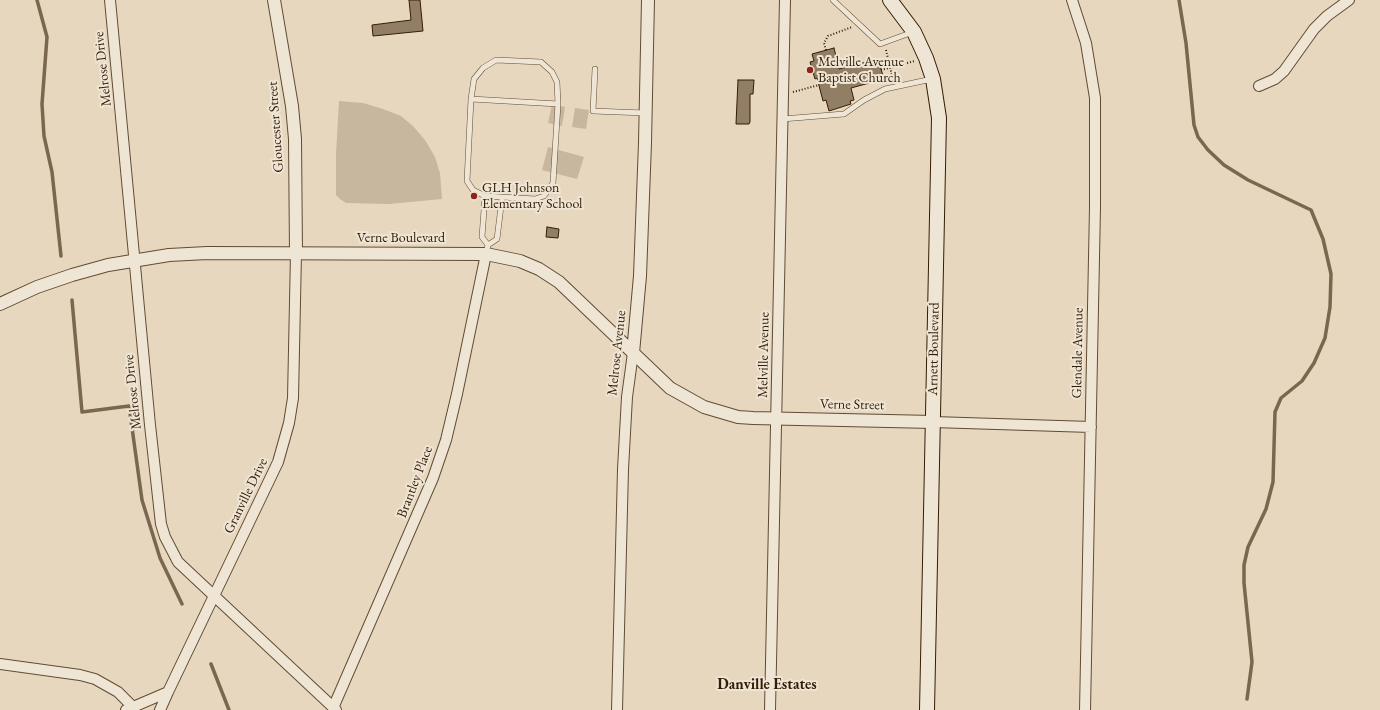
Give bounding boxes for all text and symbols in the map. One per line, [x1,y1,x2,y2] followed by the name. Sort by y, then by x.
[91,31,115,107] street label: Melrose Drive
[818,54,904,86] place label: Melville Avenue Baptist Church
[805,65,815,75] marker: Melville Avenue Baptist Church
[264,81,288,173] street label: Gloucester Street
[482,180,582,212] place label: GLH Johnson Elementary School
[469,191,479,201] marker: GLH Johnson Elementary School
[357,230,445,246] street label: Verne Boulevard
[925,302,943,396] street label: Arnett Boulevard
[1069,307,1087,399] street label: Glendale Avenue
[604,309,630,397] street label: Melrose Avenue
[755,312,773,398] street label: Melville Avenue
[121,354,145,430] street label: Melrose Drive
[820,396,884,414] street label: Verne Street
[394,444,436,520] street label: Brantley Place
[220,455,272,537] street label: Granville Drive
[717,676,817,694] district label: Danville Estates

